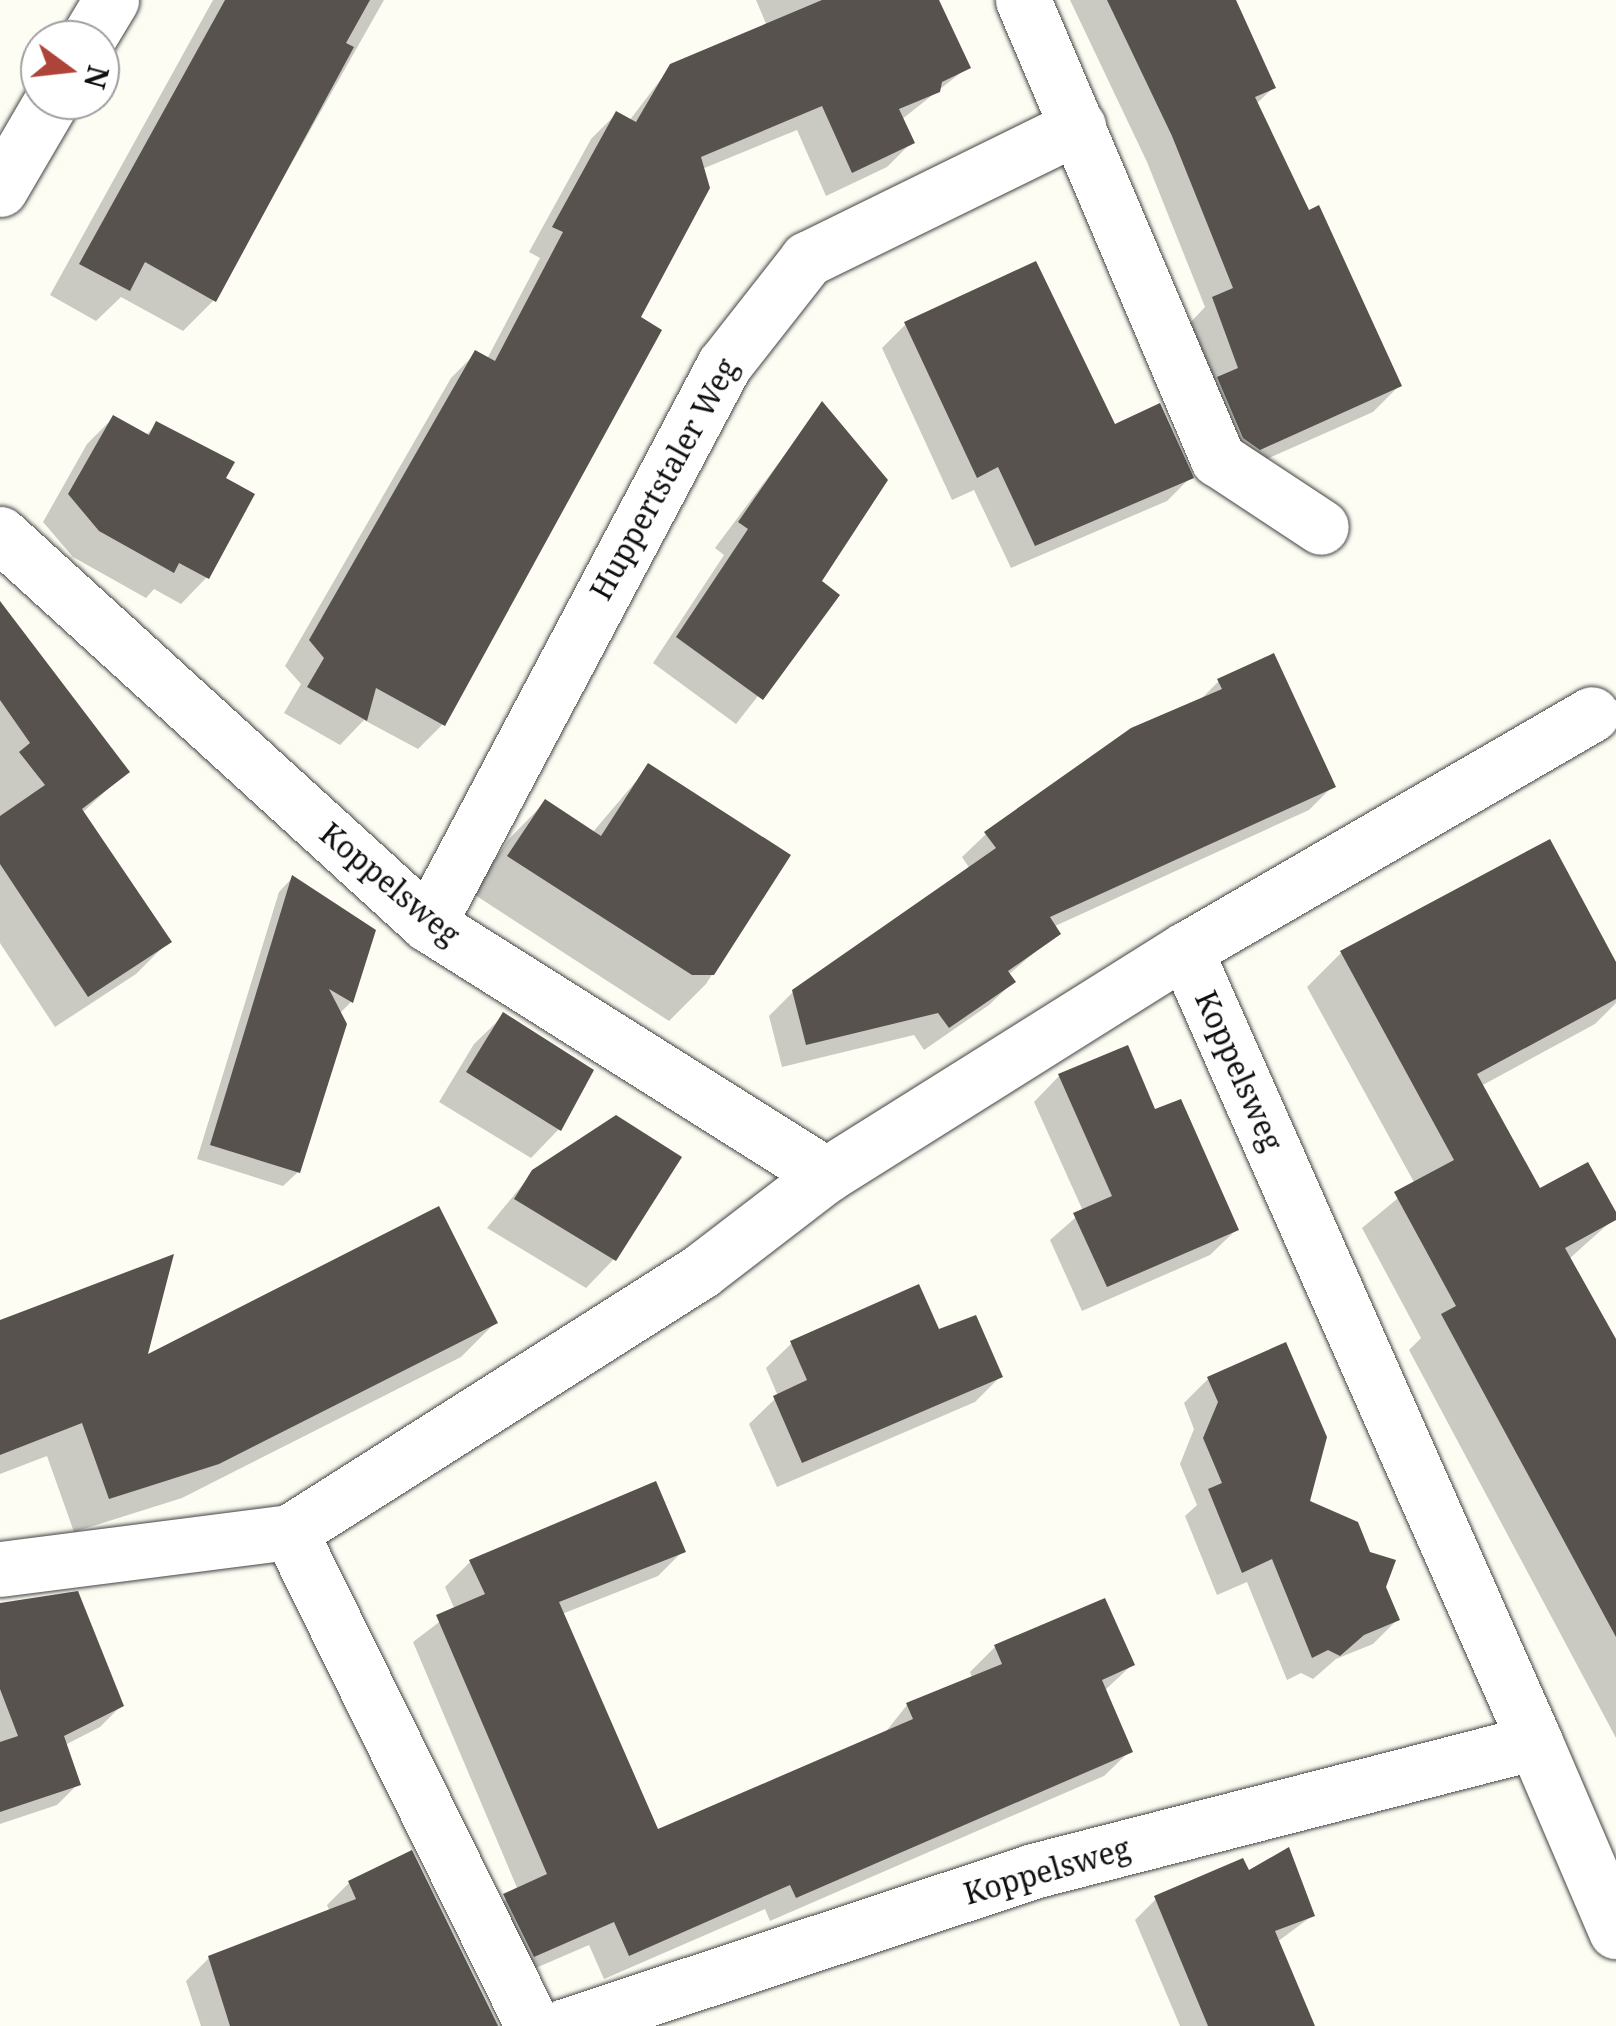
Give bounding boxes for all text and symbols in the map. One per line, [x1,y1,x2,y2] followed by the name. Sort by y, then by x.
[20,20,120,120] north arrow
[76,62,118,93] text: N
[583,352,745,606] street label: Huppertstaler Weg
[313,815,467,953] street label: Koppelsweg
[1188,985,1290,1157] street label: Koppelsweg
[960,1830,1134,1912] street label: Koppelsweg

